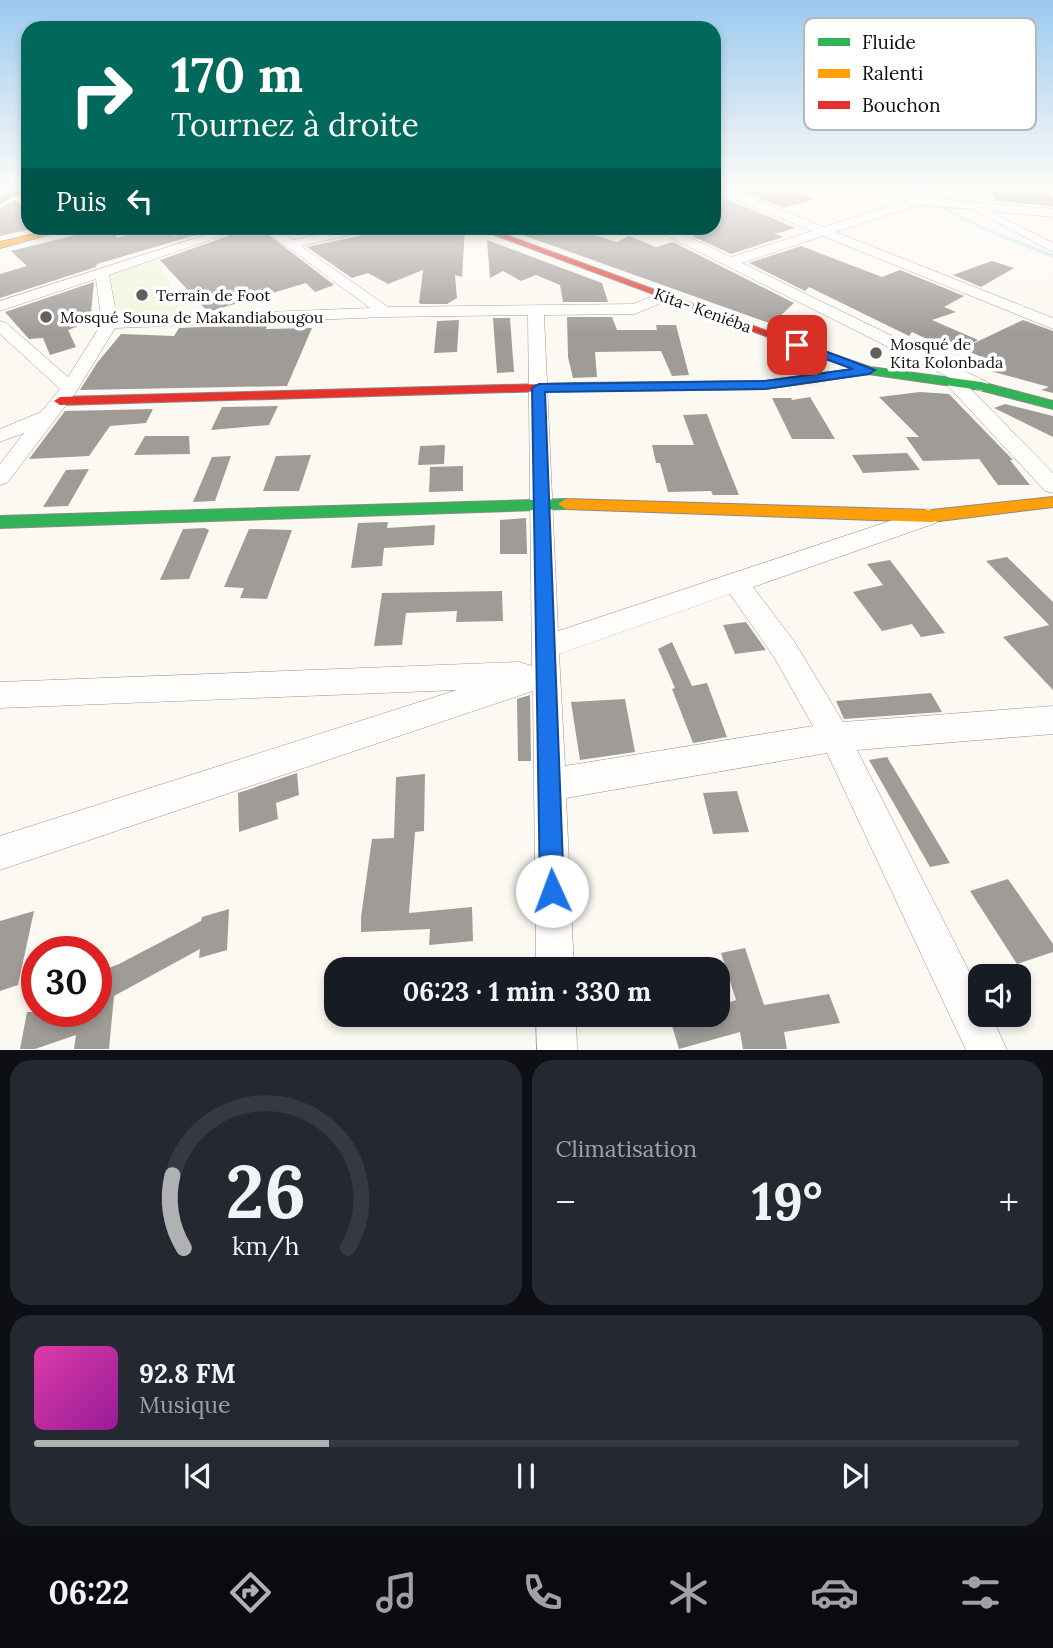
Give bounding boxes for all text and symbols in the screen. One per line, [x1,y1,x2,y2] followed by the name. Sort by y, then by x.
[804,18,1036,130] legend
[862,30,916,54] text: Fluide
[171,43,303,105] text: 170 m
[56,49,147,140] icon: right
[862,61,923,85] text: Ralenti
[862,93,940,117] text: Bouchon
[171,104,419,145] text: Tournez à droite
[121,182,159,220] icon: left
[56,185,107,218] text: Puis
[652,283,754,337] street label: Kita- Keniéba
[156,285,271,305] place label: Terrain de Foot
[134,287,150,303] marker: Terrain de Foot
[60,307,324,327] place label: Mosqué Souna de Makandiabougou
[38,309,54,325] marker: Mosqué Souna de Makandiabougou
[767,315,827,375] pin
[778,326,816,364] icon: arrive
[890,334,1003,372] place label: Mosqué de Kita Kolonbada
[868,345,884,361] marker: Mosqué de Kita Kolonbada
[515,854,589,928] position arrow
[21,936,112,1027] speed limit sign: 30
[968,964,1031,1027] map controls
[968,964,1031,1027] button: sound
[403,975,651,1008] text: 06:23 · 1 min · 330 m
[556,1134,697,1163] text: Climatisation
[225,1146,306,1239] text: 26
[752,1168,823,1234] text: 19°
[556,1178,576,1226] text: −
[999,1178,1019,1226] text: +
[232,1230,300,1262] text: km/h
[139,1357,236,1390] text: 92.8 FM
[139,1390,230,1419] text: Musique
[179,1457,217,1495] icon: previous
[507,1457,545,1495] icon: pause
[836,1457,874,1495] icon: next
[226,1568,275,1617] icon: directions
[372,1568,421,1617] icon: music
[518,1568,567,1617] icon: phone
[664,1568,713,1617] icon: climate
[810,1568,859,1617] icon: car
[956,1568,1005,1617] icon: filters
[48,1572,129,1613] text: 06:22

